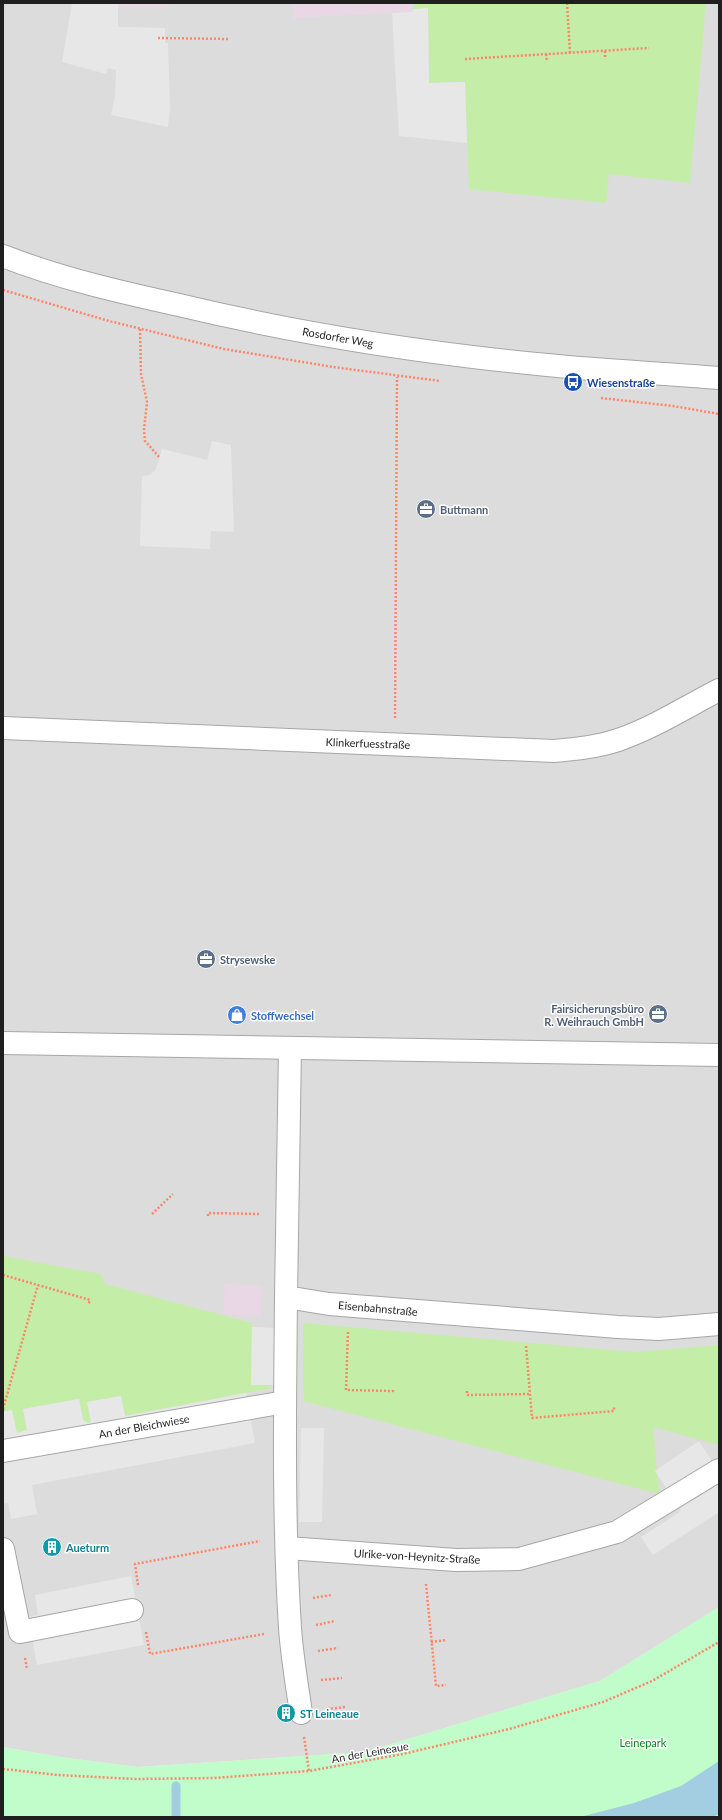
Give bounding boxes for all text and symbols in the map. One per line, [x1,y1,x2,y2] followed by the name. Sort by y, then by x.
[301,324,375,350] street label: Rosdorfer Weg
[562,371,584,393] bus stop icon: Wiesenstraße
[587,376,655,389] place label: Wiesenstraße
[415,498,437,520] office icon: Buttmann
[440,503,488,516] place label: Buttmann
[326,735,411,751] street label: Klinkerfuesstraße
[195,948,217,970] office icon: Strysewske
[220,953,275,966] place label: Strysewske
[544,1002,644,1028] place label: Fairsicherungsbüro R. Weihrauch GmbH
[647,1003,669,1025] office icon: Fairsicherungsbüro R. Weihrauch GmbH
[226,1004,248,1026] shop icon: Stoffwechsel
[251,1009,314,1022] place label: Stoffwechsel
[338,1298,419,1318] street label: Eisenbahnstraße
[98,1412,191,1440] street label: An der Bleichwiese
[41,1536,63,1558] building icon: Aueturm
[65,1541,109,1554] place label: Aueturm
[353,1546,481,1566] street label: Ulrike-von-Heynitz-Straße
[275,1702,297,1724] building icon: ST Leineaue
[300,1707,359,1720] place label: ST Leineaue
[620,1736,667,1749] park label: Leinepark
[330,1739,410,1765] street label: An der Leineaue

